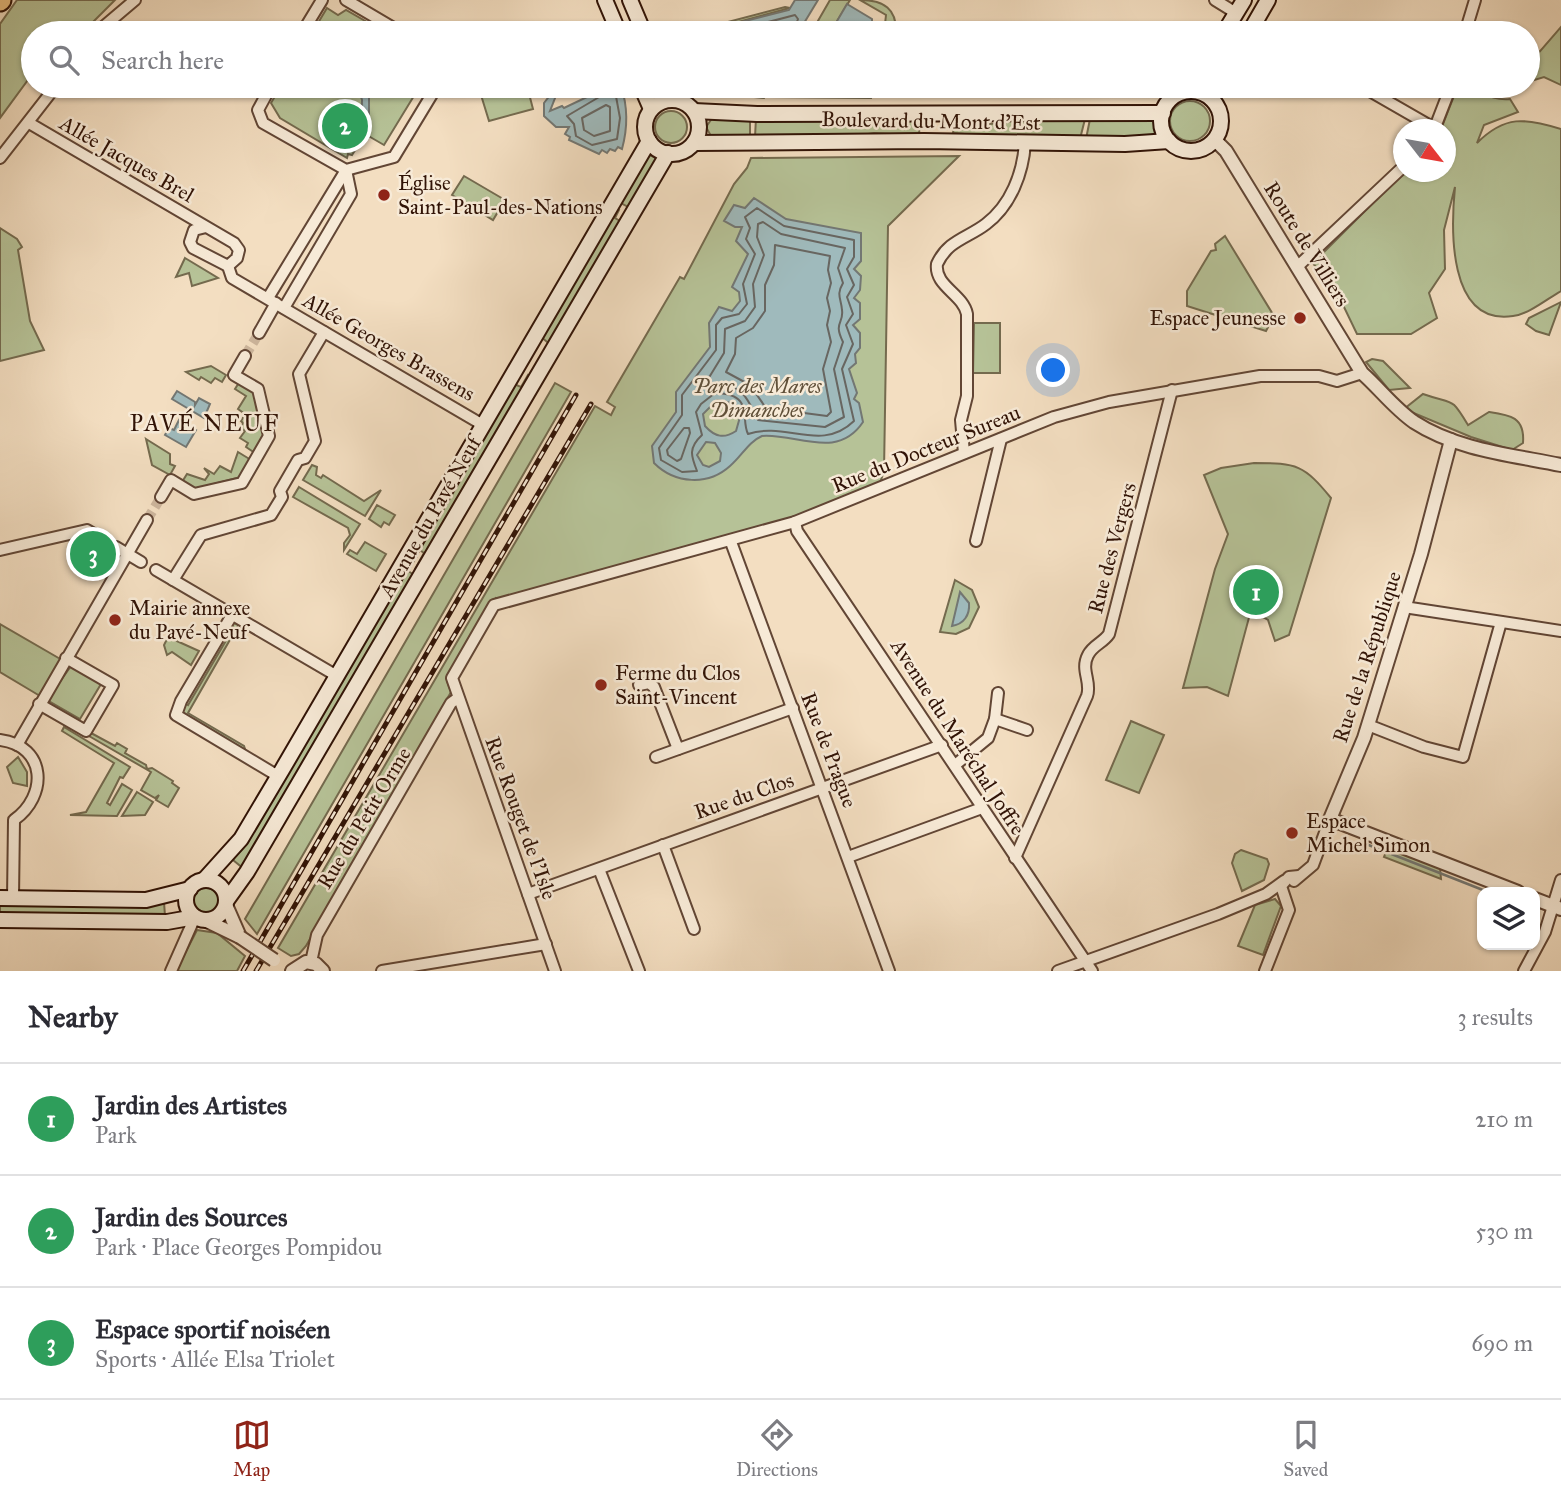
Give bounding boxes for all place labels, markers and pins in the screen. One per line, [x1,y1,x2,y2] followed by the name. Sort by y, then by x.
[322,100,368,152] pin: 2
[398,169,603,220] place label: Église Saint-Paul-des-Nations
[376,187,392,203] marker: Église Saint-Paul-des-Nations
[1150,305,1286,331] place label: Espace Jeunesse
[1292,310,1308,326] marker: Espace Jeunesse
[70,528,116,580] pin: 3
[1233,566,1279,618] pin: 1
[129,595,251,645] place label: Mairie annexe du Pavé-Neuf
[107,612,123,628] marker: Mairie annexe du Pavé-Neuf
[615,660,740,710] place label: Ferme du Clos Saint-Vincent
[593,677,609,693] marker: Ferme du Clos Saint-Vincent
[1306,808,1430,858] place label: Espace Michel Simon
[1284,825,1300,841] marker: Espace Michel Simon

